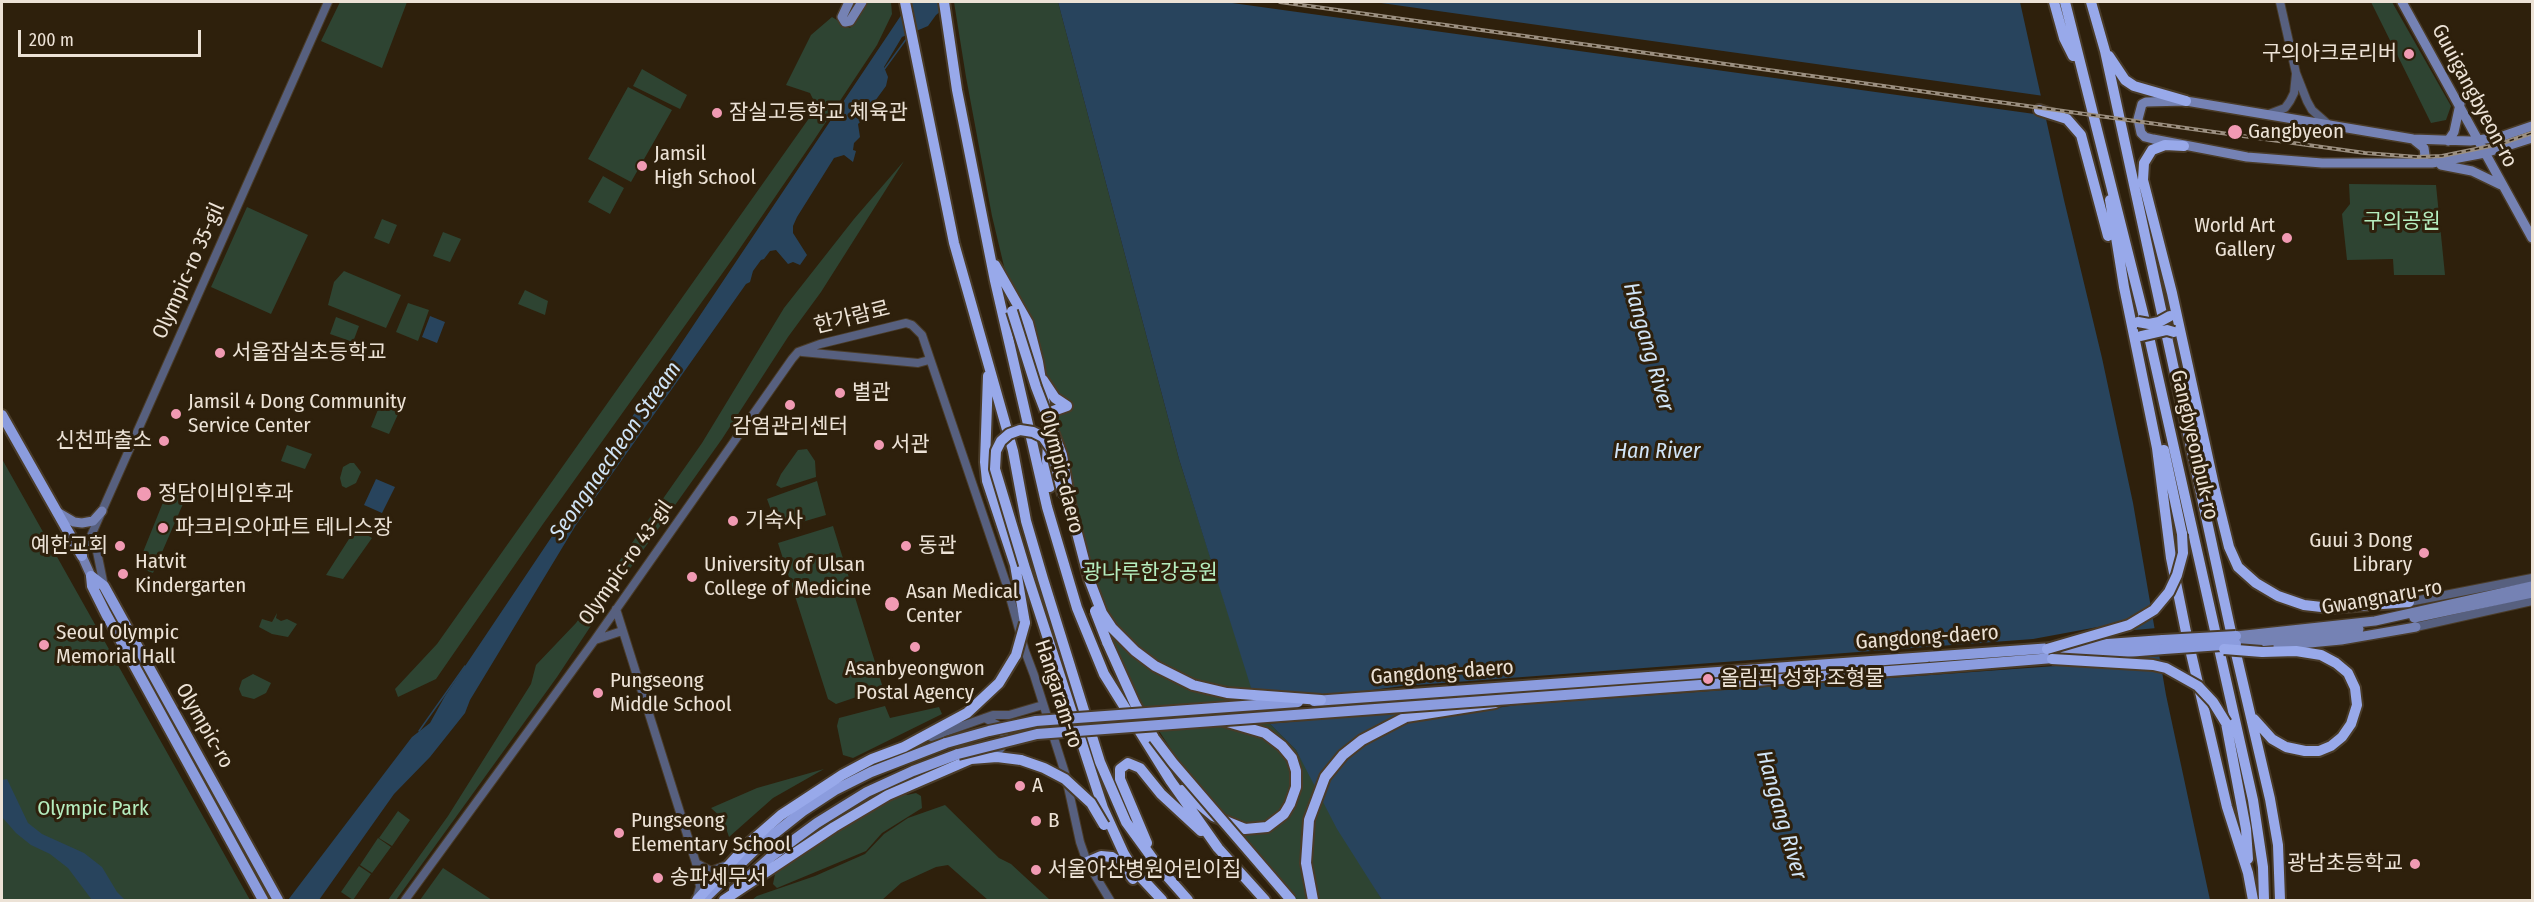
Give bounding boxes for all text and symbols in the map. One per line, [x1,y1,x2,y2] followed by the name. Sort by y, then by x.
[21,18,204,56] scale bar
[2426,20,2522,172] street label: Guuigangbyeon-ro
[29,29,74,51] text: 200 m
[2262,41,2397,67] place label: 구의아크로리버
[2402,47,2416,61] marker: 구의아크로리버
[729,100,908,126] place label: 잠실고등학교 체육관
[710,106,724,120] marker: 잠실고등학교 체육관
[2248,119,2344,145] place label: Gangbyeon
[2226,123,2244,141] marker: Gangbyeon
[654,141,756,191] place label: Jamsil High School
[635,159,649,173] marker: Jamsil High School
[148,199,230,343] street label: Olympic-ro 35-gil
[2363,209,2441,235] park label: 구의공원
[2194,213,2275,263] place label: World Art Gallery
[2280,231,2294,245] marker: World Art Gallery
[1617,280,1679,414] water label: Hangang River
[811,296,893,340] street label: 한가람로
[232,340,387,366] place label: 서울잠실초등학교
[213,346,227,360] marker: 서울잠실초등학교
[545,357,687,545] water label: Seongnaecheon Stream
[2165,368,2223,522] street label: Gangbyeonbuk-ro
[852,380,891,406] place label: 별관
[833,386,847,400] marker: 별관
[188,389,406,439] place label: Jamsil 4 Dong Community Service Center
[783,398,797,412] marker: 감염관리센터
[169,407,183,421] marker: Jamsil 4 Dong Community Service Center
[1034,408,1088,536] street label: Olympic-daero
[732,414,848,440] place label: 감염관리센터
[55,428,152,454] place label: 신천파출소
[891,432,930,458] place label: 서관
[157,434,171,448] marker: 신천파출소
[872,438,886,452] marker: 서관
[1614,439,1700,465] water label: Han River
[158,481,293,507] place label: 정담이비인후과
[135,485,153,503] marker: 정담이비인후과
[574,496,678,630] street label: Olympic-ro 43-gil
[745,508,803,534] place label: 기숙사
[726,514,740,528] marker: 기숙사
[175,515,392,541] place label: 파크리오아파트 테니스장
[156,521,170,535] marker: 파크리오아파트 테니스장
[2309,528,2412,578] place label: Guui 3 Dong Library
[31,533,108,559] place label: 예한교회
[918,533,957,559] place label: 동관
[113,539,127,553] marker: 예한교회
[899,539,913,553] marker: 동관
[2417,546,2431,560] marker: Guui 3 Dong Library
[135,549,246,599] place label: Hatvit Kindergarten
[704,552,871,602] place label: University of Ulsan College of Medicine
[1082,560,1218,586] park label: 광나루한강공원
[116,567,130,581] marker: Hatvit Kindergarten
[685,570,699,584] marker: University of Ulsan College of Medicine
[2320,575,2444,621] street label: Gwangnaru-ro
[906,579,1018,629] place label: Asan Medical Center
[883,595,901,613] marker: Asan Medical Center
[56,620,179,670] place label: Seoul Olympic Memorial Hall
[1855,620,1999,656] street label: Gangdong-daero
[1029,637,1087,751] street label: Hangaram-ro
[37,638,51,652] marker: Seoul Olympic Memorial Hall
[908,640,922,654] marker: Asanbyeongwon Postal Agency
[1370,655,1514,691] street label: Gangdong-daero
[845,656,985,706] place label: Asanbyeongwon Postal Agency
[1720,666,1884,692] place label: 올림픽 성화 조형물
[610,668,732,718] place label: Pungseong Middle School
[1701,672,1715,686] marker: 올림픽 성화 조형물
[170,679,238,773] street label: Olympic-ro
[591,686,605,700] marker: Pungseong Middle School
[1750,748,1812,882] water label: Hangang River
[1032,773,1043,799] place label: A
[1013,779,1027,793] marker: A
[37,796,149,822] park label: Olympic Park
[631,808,791,858] place label: Pungseong Elementary School
[1048,808,1059,834] place label: B
[1029,814,1043,828] marker: B
[612,826,626,840] marker: Pungseong Elementary School
[2287,851,2403,877] place label: 광남초등학교
[1048,857,1241,883] place label: 서울아산병원어린이집
[2408,857,2422,871] marker: 광남초등학교
[1029,863,1043,877] marker: 서울아산병원어린이집
[670,865,767,891] place label: 송파세무서
[651,871,665,885] marker: 송파세무서

